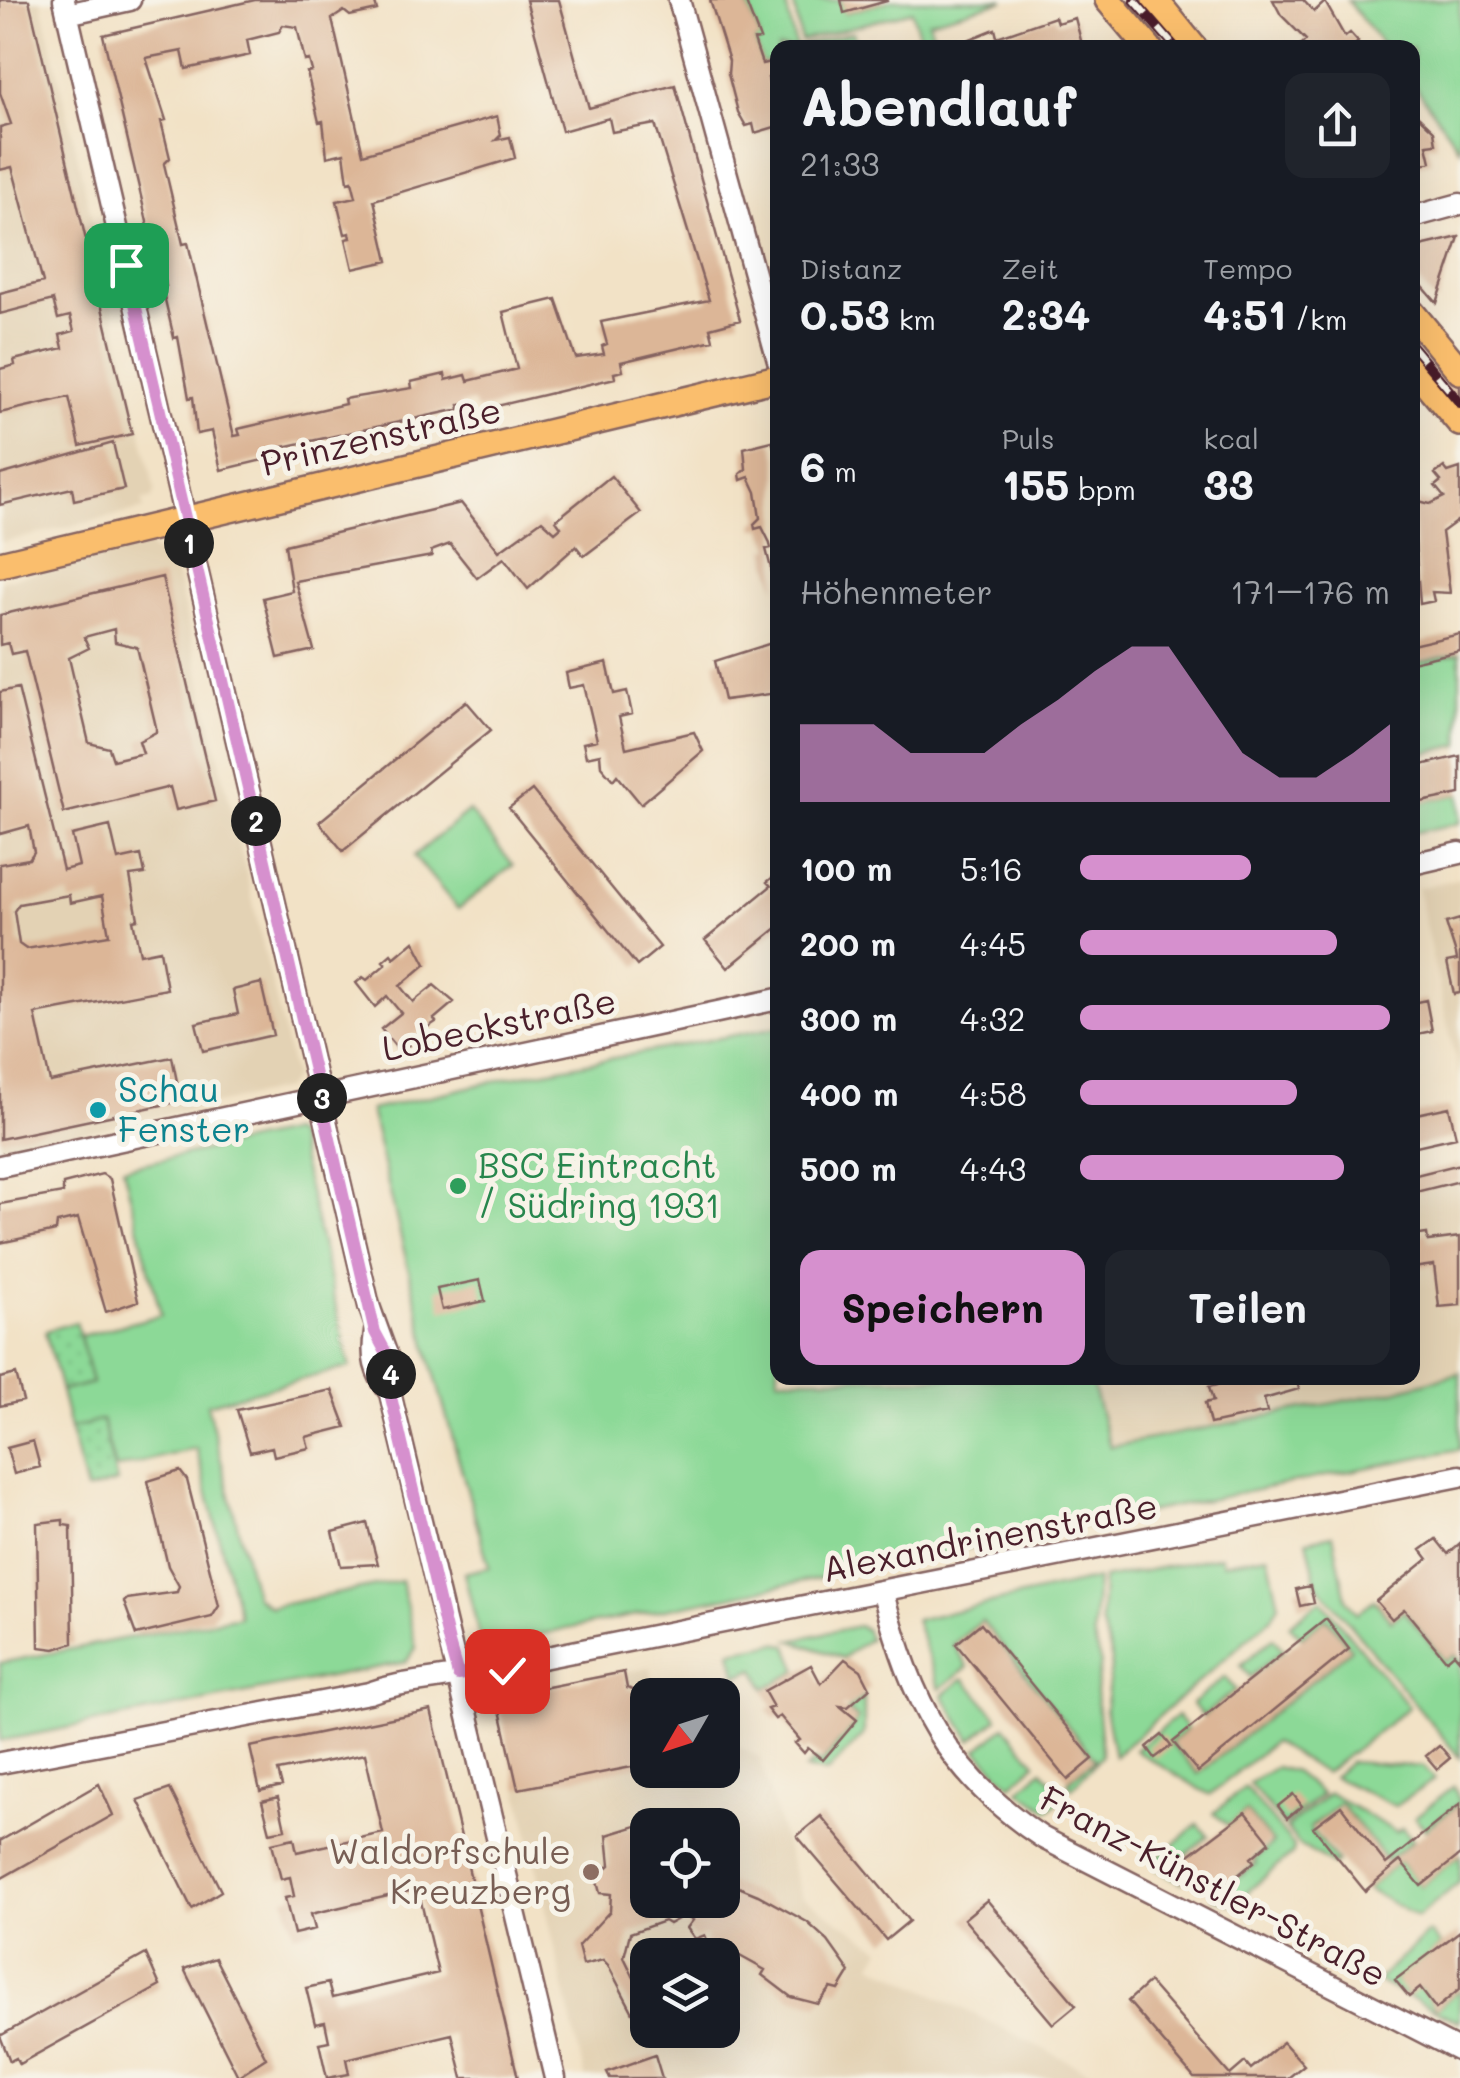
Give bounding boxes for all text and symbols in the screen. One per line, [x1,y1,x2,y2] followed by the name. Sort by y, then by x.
[800,68,1076,140] text: Abendlauf
[1285,73,1390,178] button: share
[800,142,880,184] text: 21:33
[84,223,169,308] pin
[99,238,154,293] icon: arrive
[800,250,902,286] text: Distanz
[1002,250,1059,286] text: Zeit
[1203,250,1292,286] text: Tempo
[800,286,890,341] text: 0.53
[1002,286,1090,341] text: 2:34
[1203,286,1286,341] text: 4:51
[890,301,936,337] text: km
[1286,301,1347,337] text: /km
[256,385,505,485] street label: Prinzenstraße
[1002,420,1055,456] text: Puls
[1203,420,1259,456] text: kcal
[800,438,825,493] text: 6
[825,453,857,489] text: m
[1002,456,1069,511] text: 155
[1203,456,1254,511] text: 33
[1069,471,1136,507] text: bpm
[164,518,214,568] pin: 1
[183,525,195,561] text: 1
[800,570,993,612] text: Höhenmeter
[1230,570,1390,612] text: 171–176 m
[231,796,281,846] pin: 2
[248,803,264,839] text: 2
[800,847,892,889] text: 100 m
[960,847,1022,889] text: 5:16
[800,922,896,964] text: 200 m
[960,922,1026,964] text: 4:45
[377,976,620,1070] street label: Lobeckstraße
[800,997,897,1039] text: 300 m
[960,997,1025,1039] text: 4:32
[118,1065,250,1151] place label: Schau Fenster
[800,1072,898,1114] text: 400 m
[960,1072,1027,1114] text: 4:58
[297,1073,347,1123] pin: 3
[314,1080,330,1116] text: 3
[87,1099,109,1121] marker: Schau Fenster
[478,1141,720,1227] place label: BSC Eintracht / Südring 1931
[800,1147,897,1189] text: 500 m
[960,1147,1026,1189] text: 4:43
[447,1175,469,1197] marker: BSC Eintracht / Südring 1931
[800,1250,1085,1365] button: Speichern
[1105,1250,1390,1365] button: Teilen
[366,1349,416,1399] pin: 4
[382,1356,400,1392] text: 4
[818,1481,1161,1591] street label: Alexandrinenstraße
[465,1629,550,1714] pin
[480,1644,535,1699] icon: check
[630,1678,740,1788] north arrow
[630,1678,740,2048] map controls
[1033,1774,1395,1996] street label: Franz-Künstler-Straße
[630,1808,740,1918] button: locate
[329,1827,571,1913] place label: Waldorfschule Kreuzberg
[580,1861,602,1883] marker: Waldorfschule Kreuzberg
[630,1938,740,2048] button: layers

